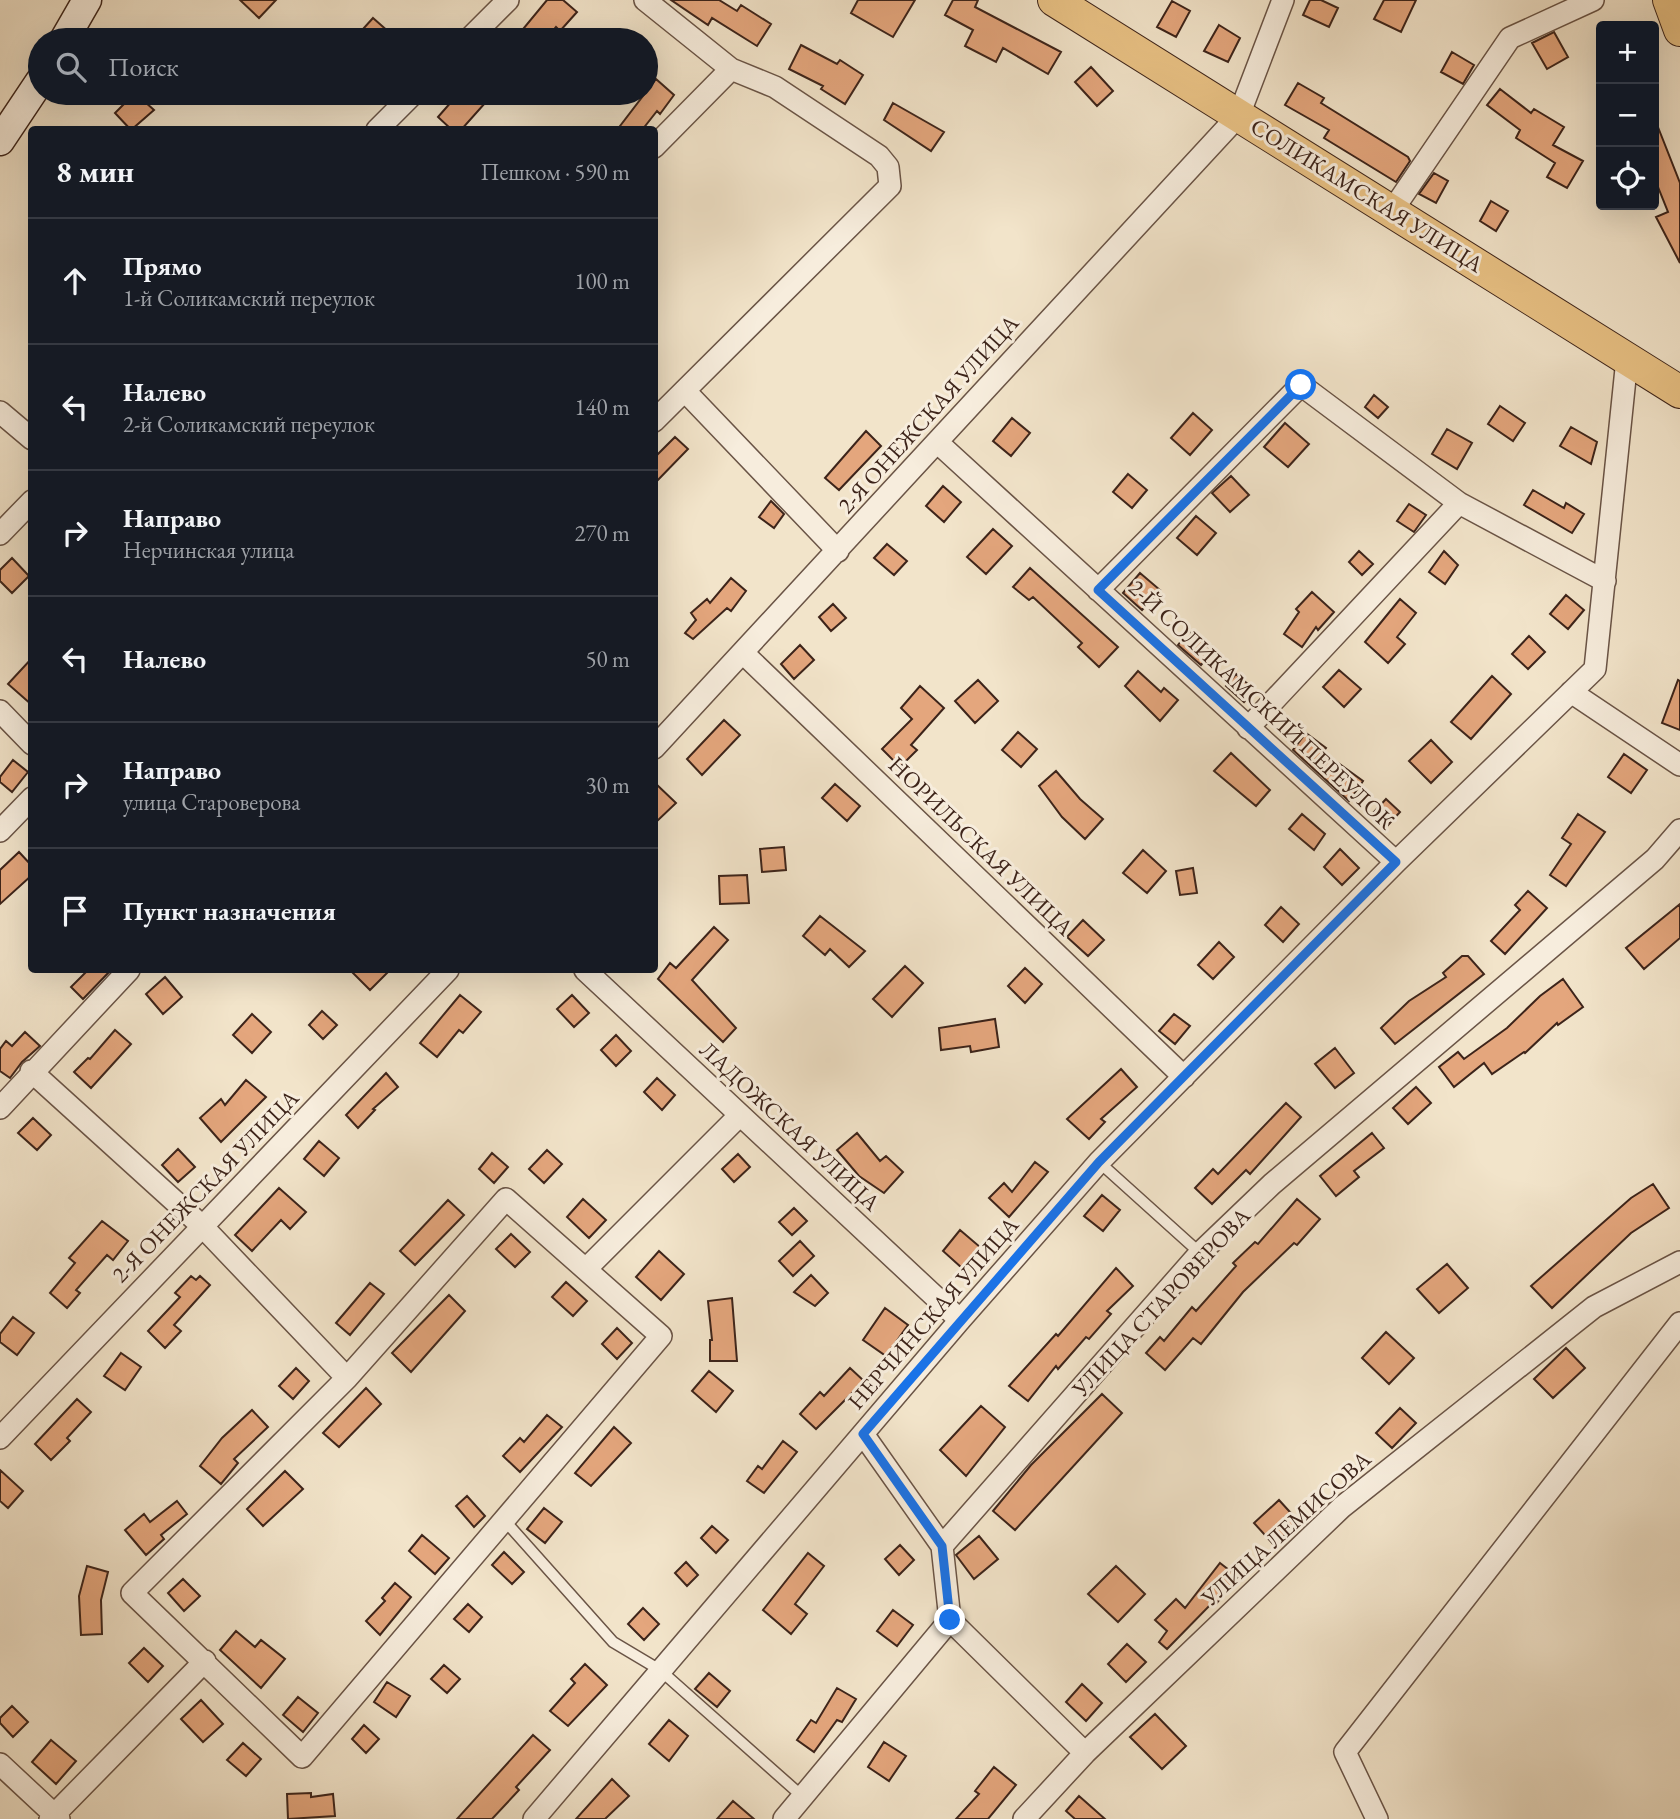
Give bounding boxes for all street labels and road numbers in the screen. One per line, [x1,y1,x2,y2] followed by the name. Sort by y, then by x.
[1245,111,1490,280] street label: СОЛИКАМСКАЯ УЛИЦА
[831,308,1026,520] street label: 2-Я ОНЕЖСКАЯ УЛИЦА
[1123,573,1402,836] street label: 2-Й СОЛИКАМСКИЙ ПЕРЕУЛОК
[882,750,1081,943] street label: НОРИЛЬСКАЯ УЛИЦА
[693,1035,887,1218] street label: ЛАДОЖСКАЯ УЛИЦА
[105,1082,306,1289] street label: 2-Я ОНЕЖСКАЯ УЛИЦА
[1065,1200,1257,1404] street label: УЛИЦА СТАРОВЕРОВА
[841,1209,1026,1416] street label: НЕРЧИНСКАЯ УЛИЦА
[1194,1443,1378,1613] street label: УЛИЦА ЛЕМИСОВА

